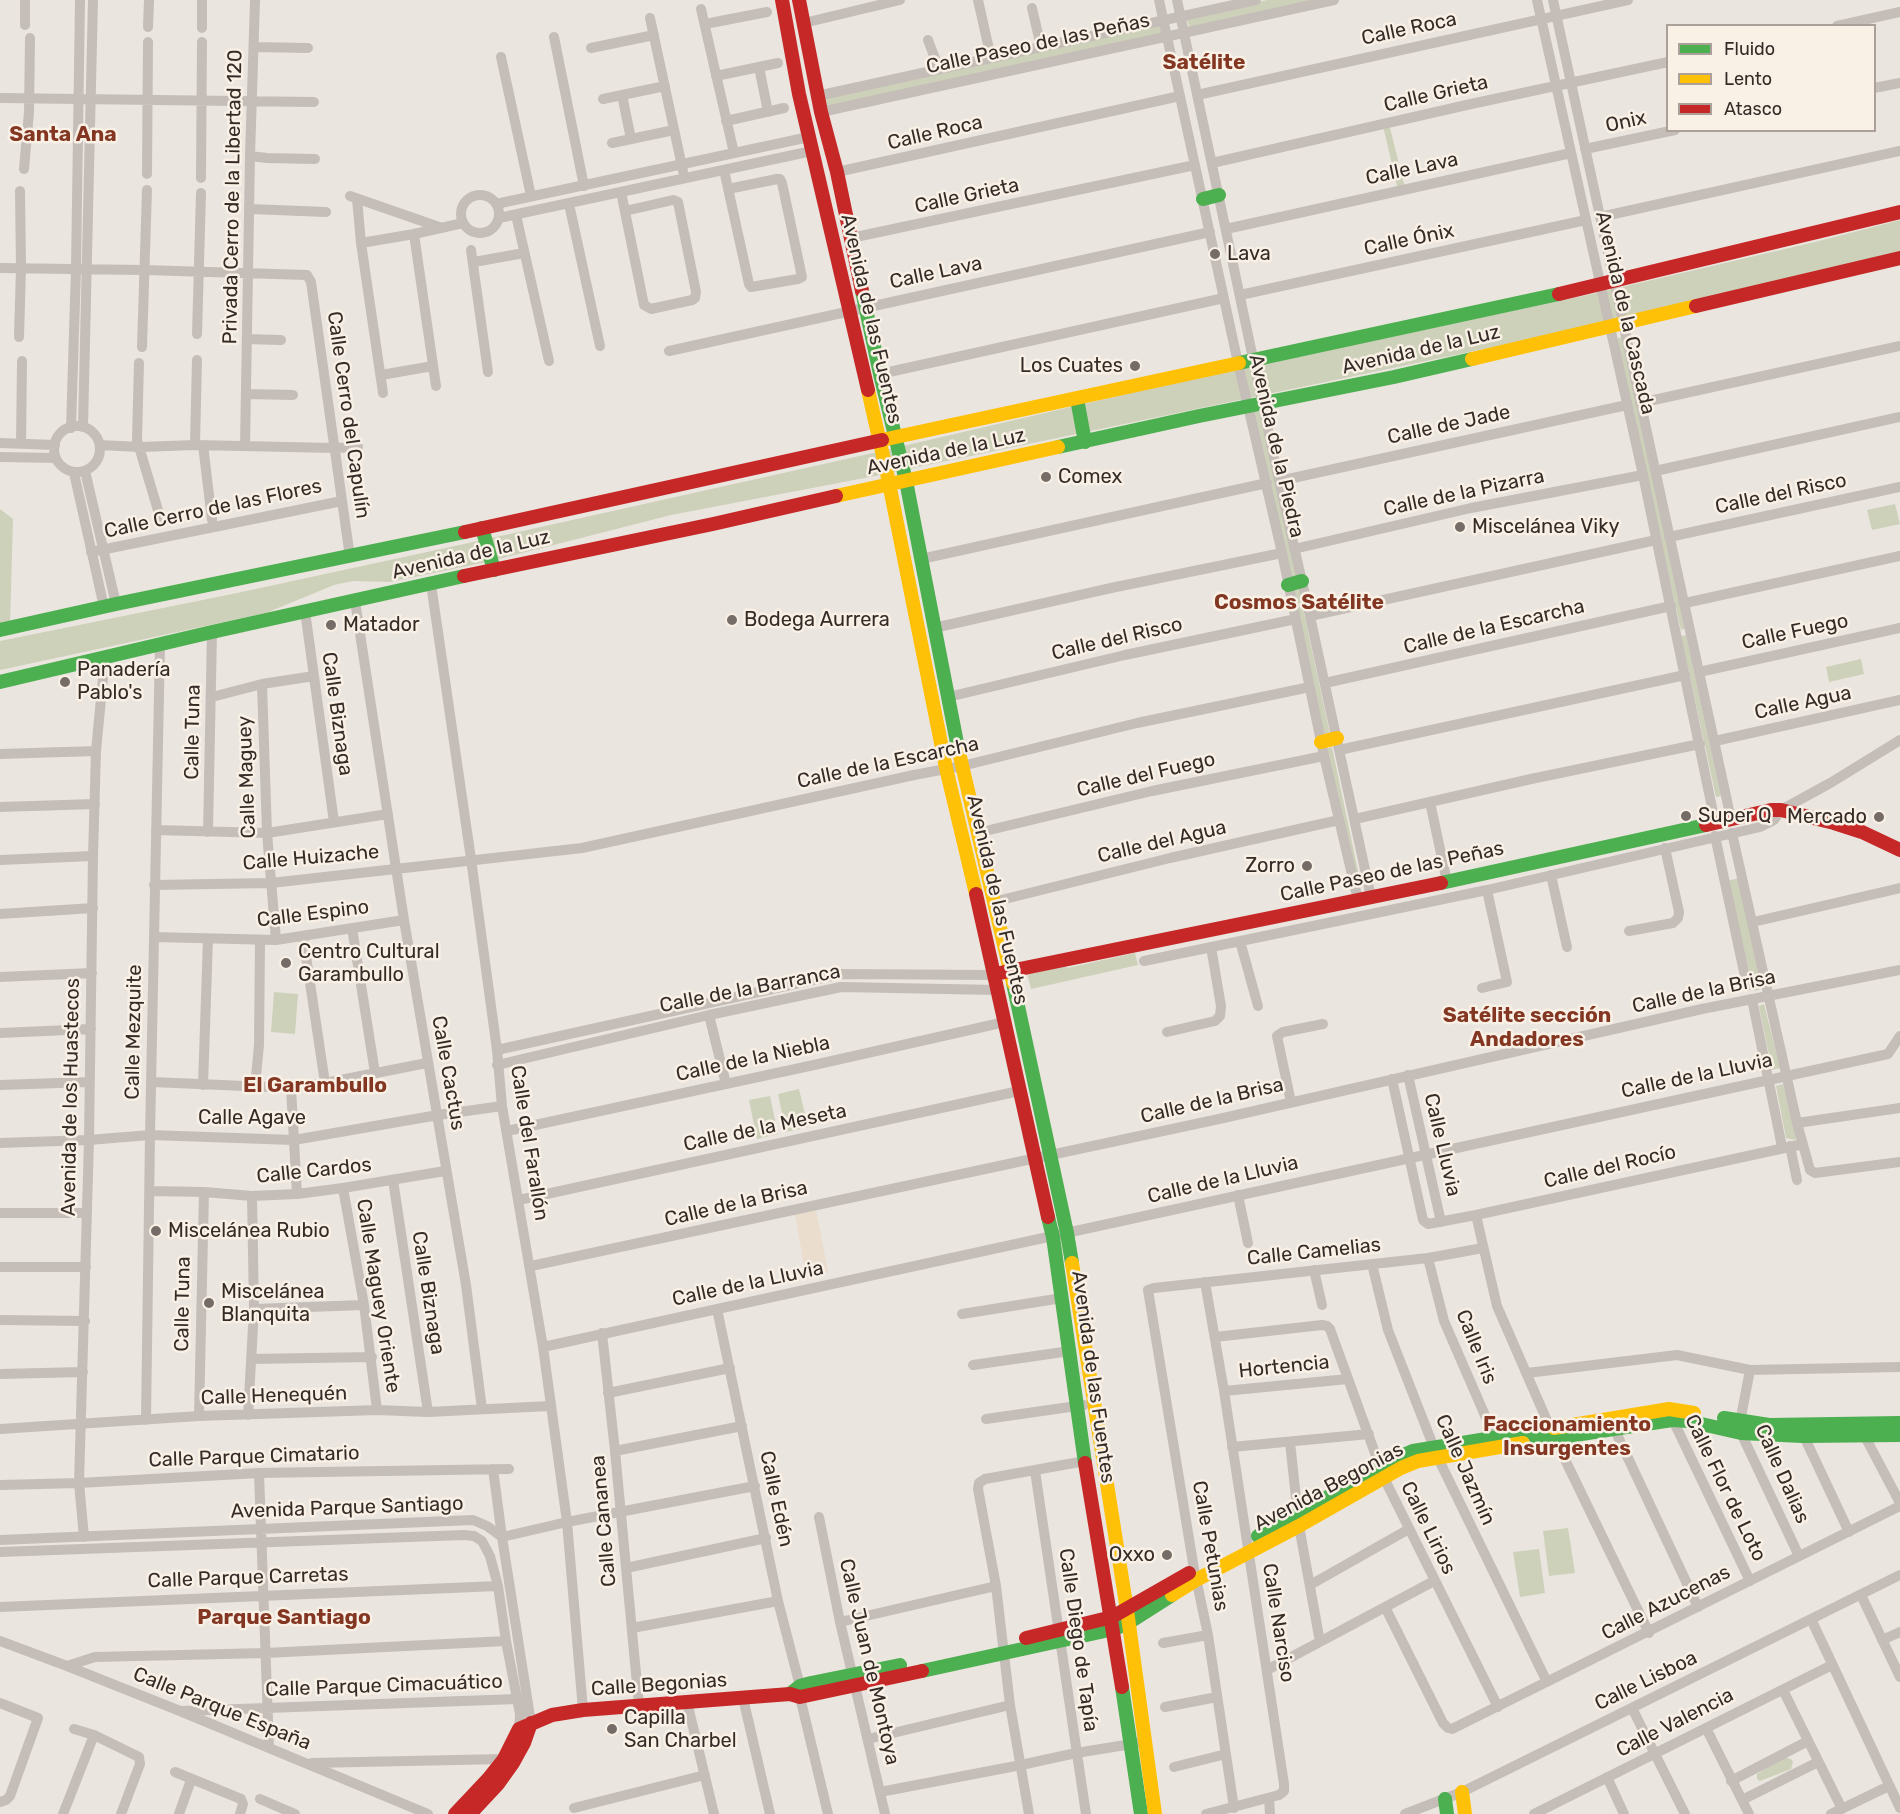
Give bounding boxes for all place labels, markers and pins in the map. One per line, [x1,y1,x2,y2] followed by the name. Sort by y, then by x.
[1227,242,1271,266] place label: Lava
[1208,247,1222,261] marker: Lava
[1020,354,1123,378] place label: Los Cuates
[1128,359,1142,373] marker: Los Cuates
[1058,465,1122,489] place label: Comex
[1039,470,1053,484] marker: Comex
[1472,515,1620,539] place label: Miscelánea Viky
[1453,520,1467,534] marker: Miscelánea Viky
[744,608,890,632] place label: Bodega Aurrera
[343,613,420,637] place label: Matador
[725,613,739,627] marker: Bodega Aurrera
[324,618,338,632] marker: Matador
[77,658,170,705] place label: Panadería Pablo's
[58,675,72,689] marker: Panadería Pablo's
[1698,804,1772,828] place label: Super Q
[1787,805,1867,829] place label: Mercado
[1679,809,1693,823] marker: Super Q
[1872,810,1886,824] marker: Mercado
[1245,854,1295,878] place label: Zorro
[1300,859,1314,873] marker: Zorro
[298,940,440,987] place label: Centro Cultural Garambullo
[279,956,293,970] marker: Centro Cultural Garambullo
[168,1219,330,1243] place label: Miscelánea Rubio
[149,1224,163,1238] marker: Miscelánea Rubio
[221,1280,324,1327] place label: Miscelánea Blanquita
[202,1296,216,1310] marker: Miscelánea Blanquita
[1109,1543,1155,1567] place label: Oxxo
[1160,1548,1174,1562] marker: Oxxo
[624,1706,737,1753] place label: Capilla San Charbel
[605,1722,619,1736] marker: Capilla San Charbel

